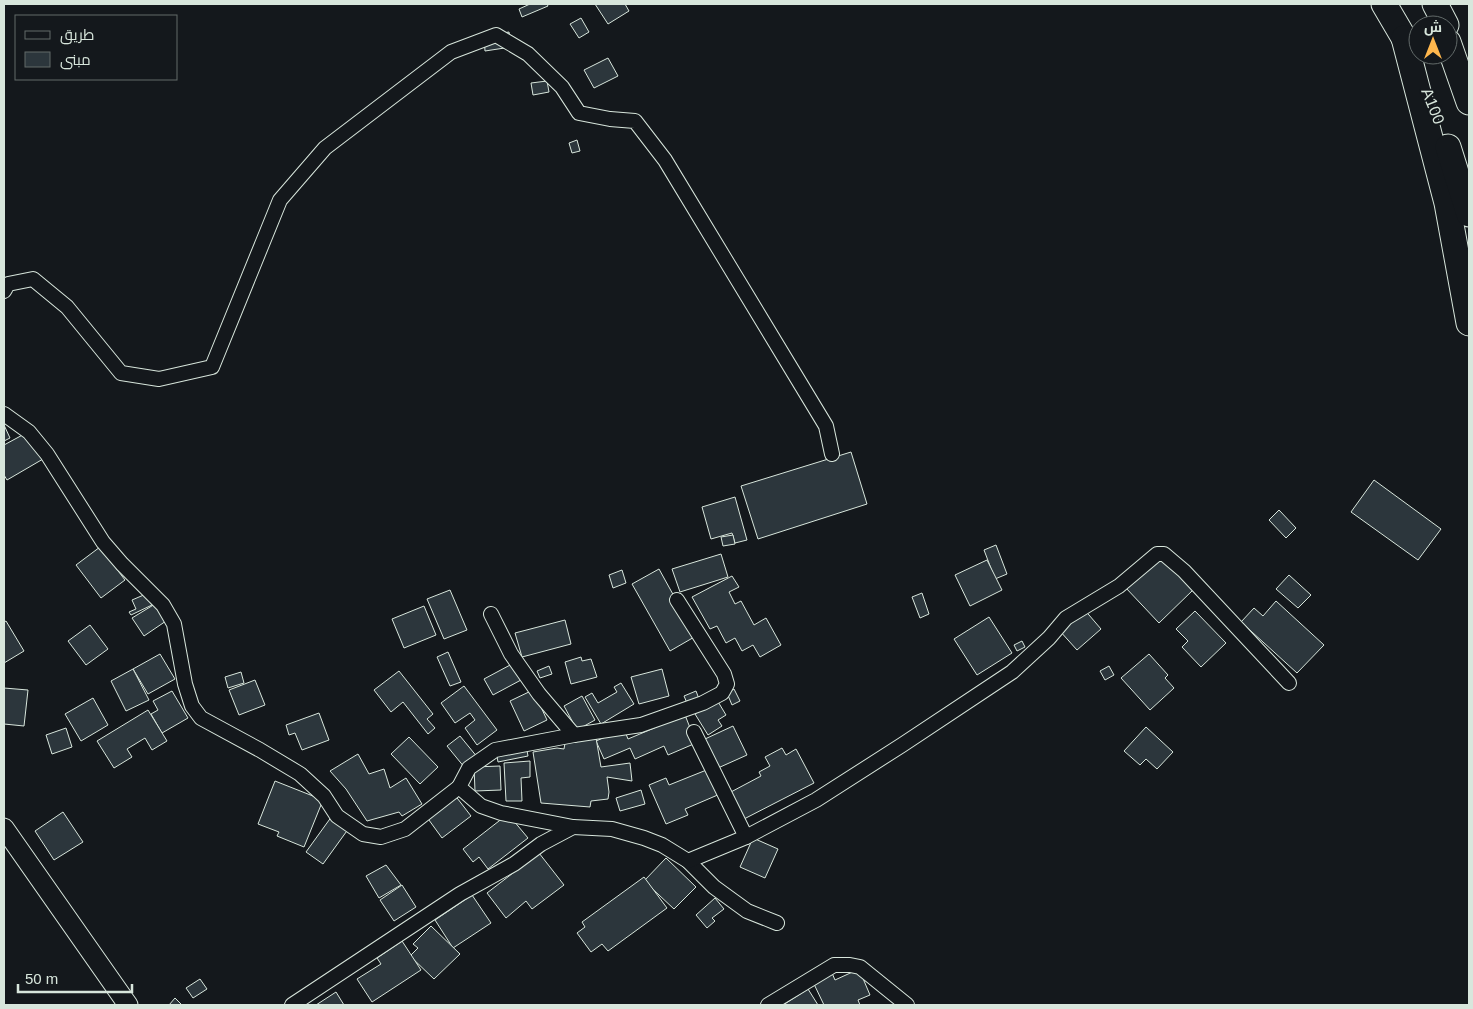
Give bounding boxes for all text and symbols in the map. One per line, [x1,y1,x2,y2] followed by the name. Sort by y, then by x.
[15,15,178,80] legend
[1408,15,1458,65] north arrow
[1424,19,1442,36] text: ش
[60,26,94,45] text: طريق
[60,51,91,70] text: مبنى
[1418,85,1448,127] street label: A100
[18,962,131,994] scale bar
[25,970,58,987] text: 50 m

